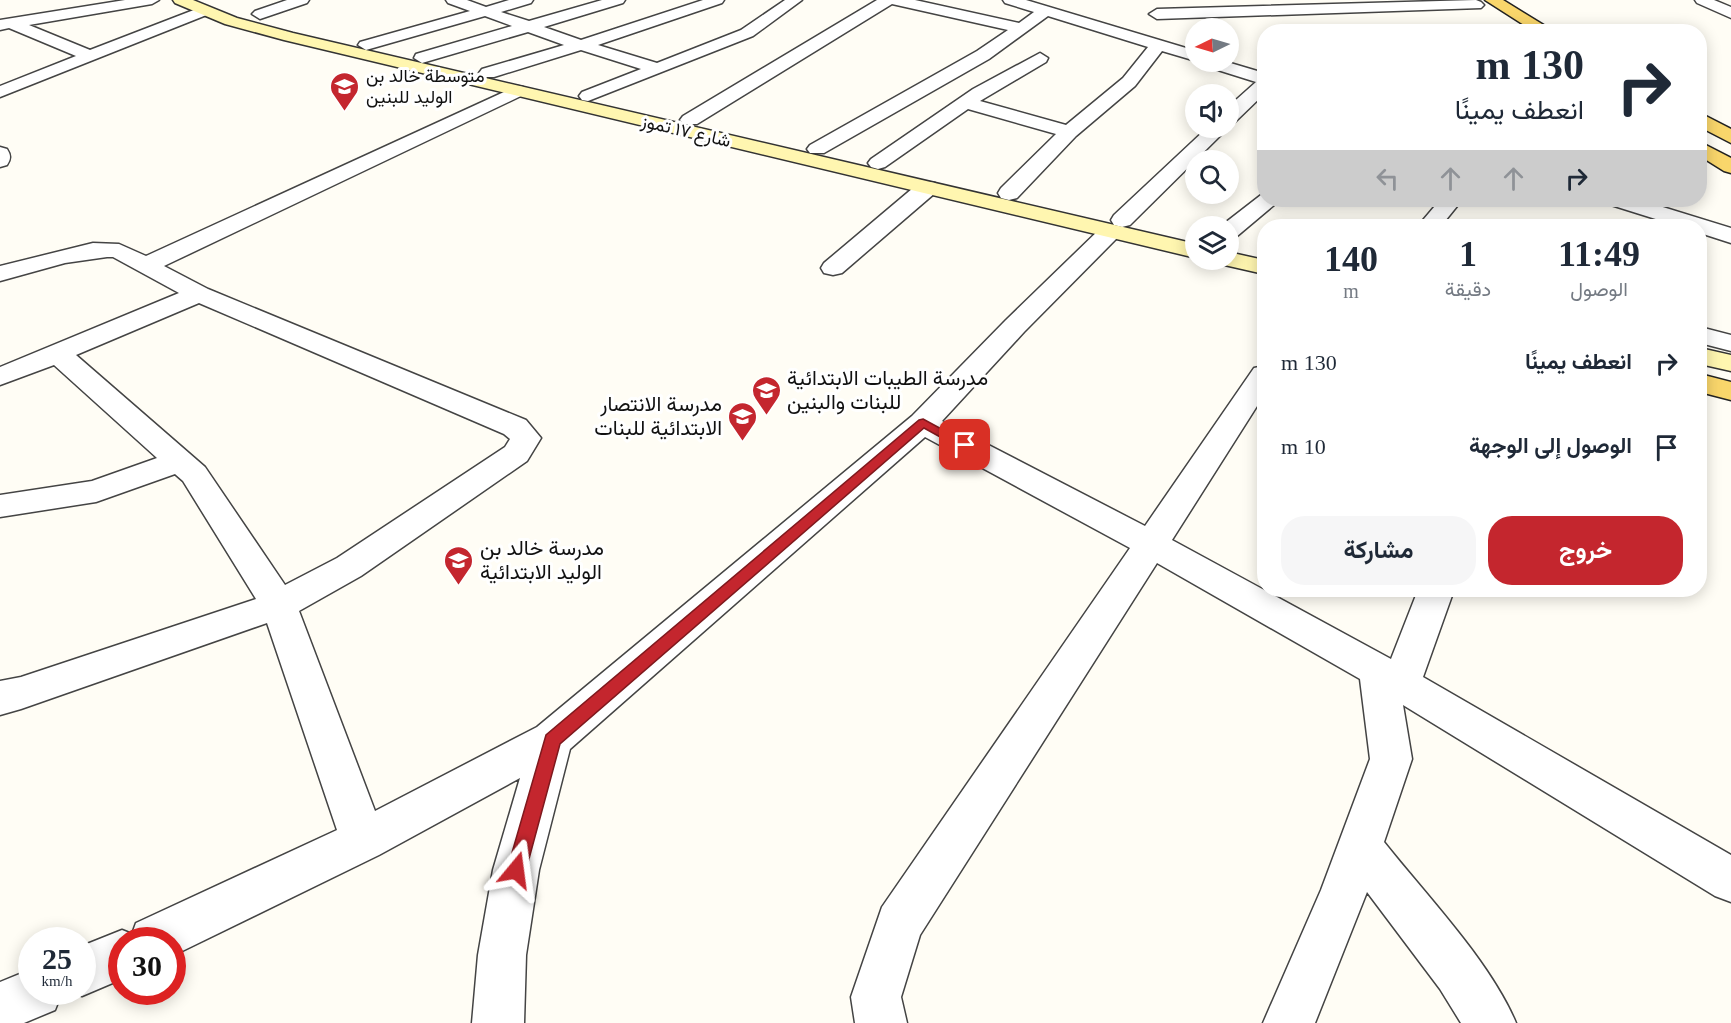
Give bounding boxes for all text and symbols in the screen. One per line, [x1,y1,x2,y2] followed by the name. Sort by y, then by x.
[1185,18,1239,72] north arrow
[1185,18,1239,270] map controls
[1476,42,1584,88] text: 130 m
[1605,48,1683,126] icon: right
[366,66,485,108] place label: متوسطة خالد بن الوليد للبنين
[329,70,361,112] school or university icon: متوسطة خالد بن الوليد للبنين
[1185,84,1239,138] button: sound
[1455,95,1584,125] text: انعطف يمينًا
[638,111,733,153] street label: شارع ١٧ تموز
[1185,150,1239,204] button: search
[1371,162,1404,195] icon: left
[1434,162,1467,195] icon: ahead
[1497,162,1530,195] icon: ahead
[1560,162,1593,195] icon: right
[1185,216,1239,270] button: layers
[1459,234,1477,274] text: 1
[1558,234,1640,274] text: 11:49
[1324,239,1378,279] text: 140
[1445,278,1491,300] text: دقيقة
[1570,278,1628,300] text: الوصول
[1343,280,1359,302] text: m
[1650,347,1683,380] icon: right
[1525,349,1632,374] text: انعطف يمينًا
[1281,350,1337,375] text: 130 m
[787,366,988,415] place label: مدرسة الطيبات الابتدائية للبنات والبنين
[750,374,782,416] school or university icon: مدرسة الطيبات الابتدائية للبنات والبنين
[594,392,722,440] place label: مدرسة الانتصار الابتدائية للبنات
[727,400,759,442] school or university icon: مدرسة الانتصار الابتدائية للبنات
[939,419,990,470] pin
[948,428,981,461] icon: arrive
[1650,431,1683,464] icon: arrive
[1469,433,1632,458] text: الوصول إلى الوجهة
[1281,434,1326,459] text: 10 m
[1281,516,1476,585] button: مشاركة
[1488,516,1683,585] button: خروج
[480,536,604,585] place label: مدرسة خالد بن الوليد الابتدائية
[443,544,475,586] school or university icon: مدرسة خالد بن الوليد الابتدائية
[484,838,548,902] position arrow
[108,927,186,1005] speed limit sign: 30
[42,942,72,975] text: 25
[42,973,72,989] text: km/h

